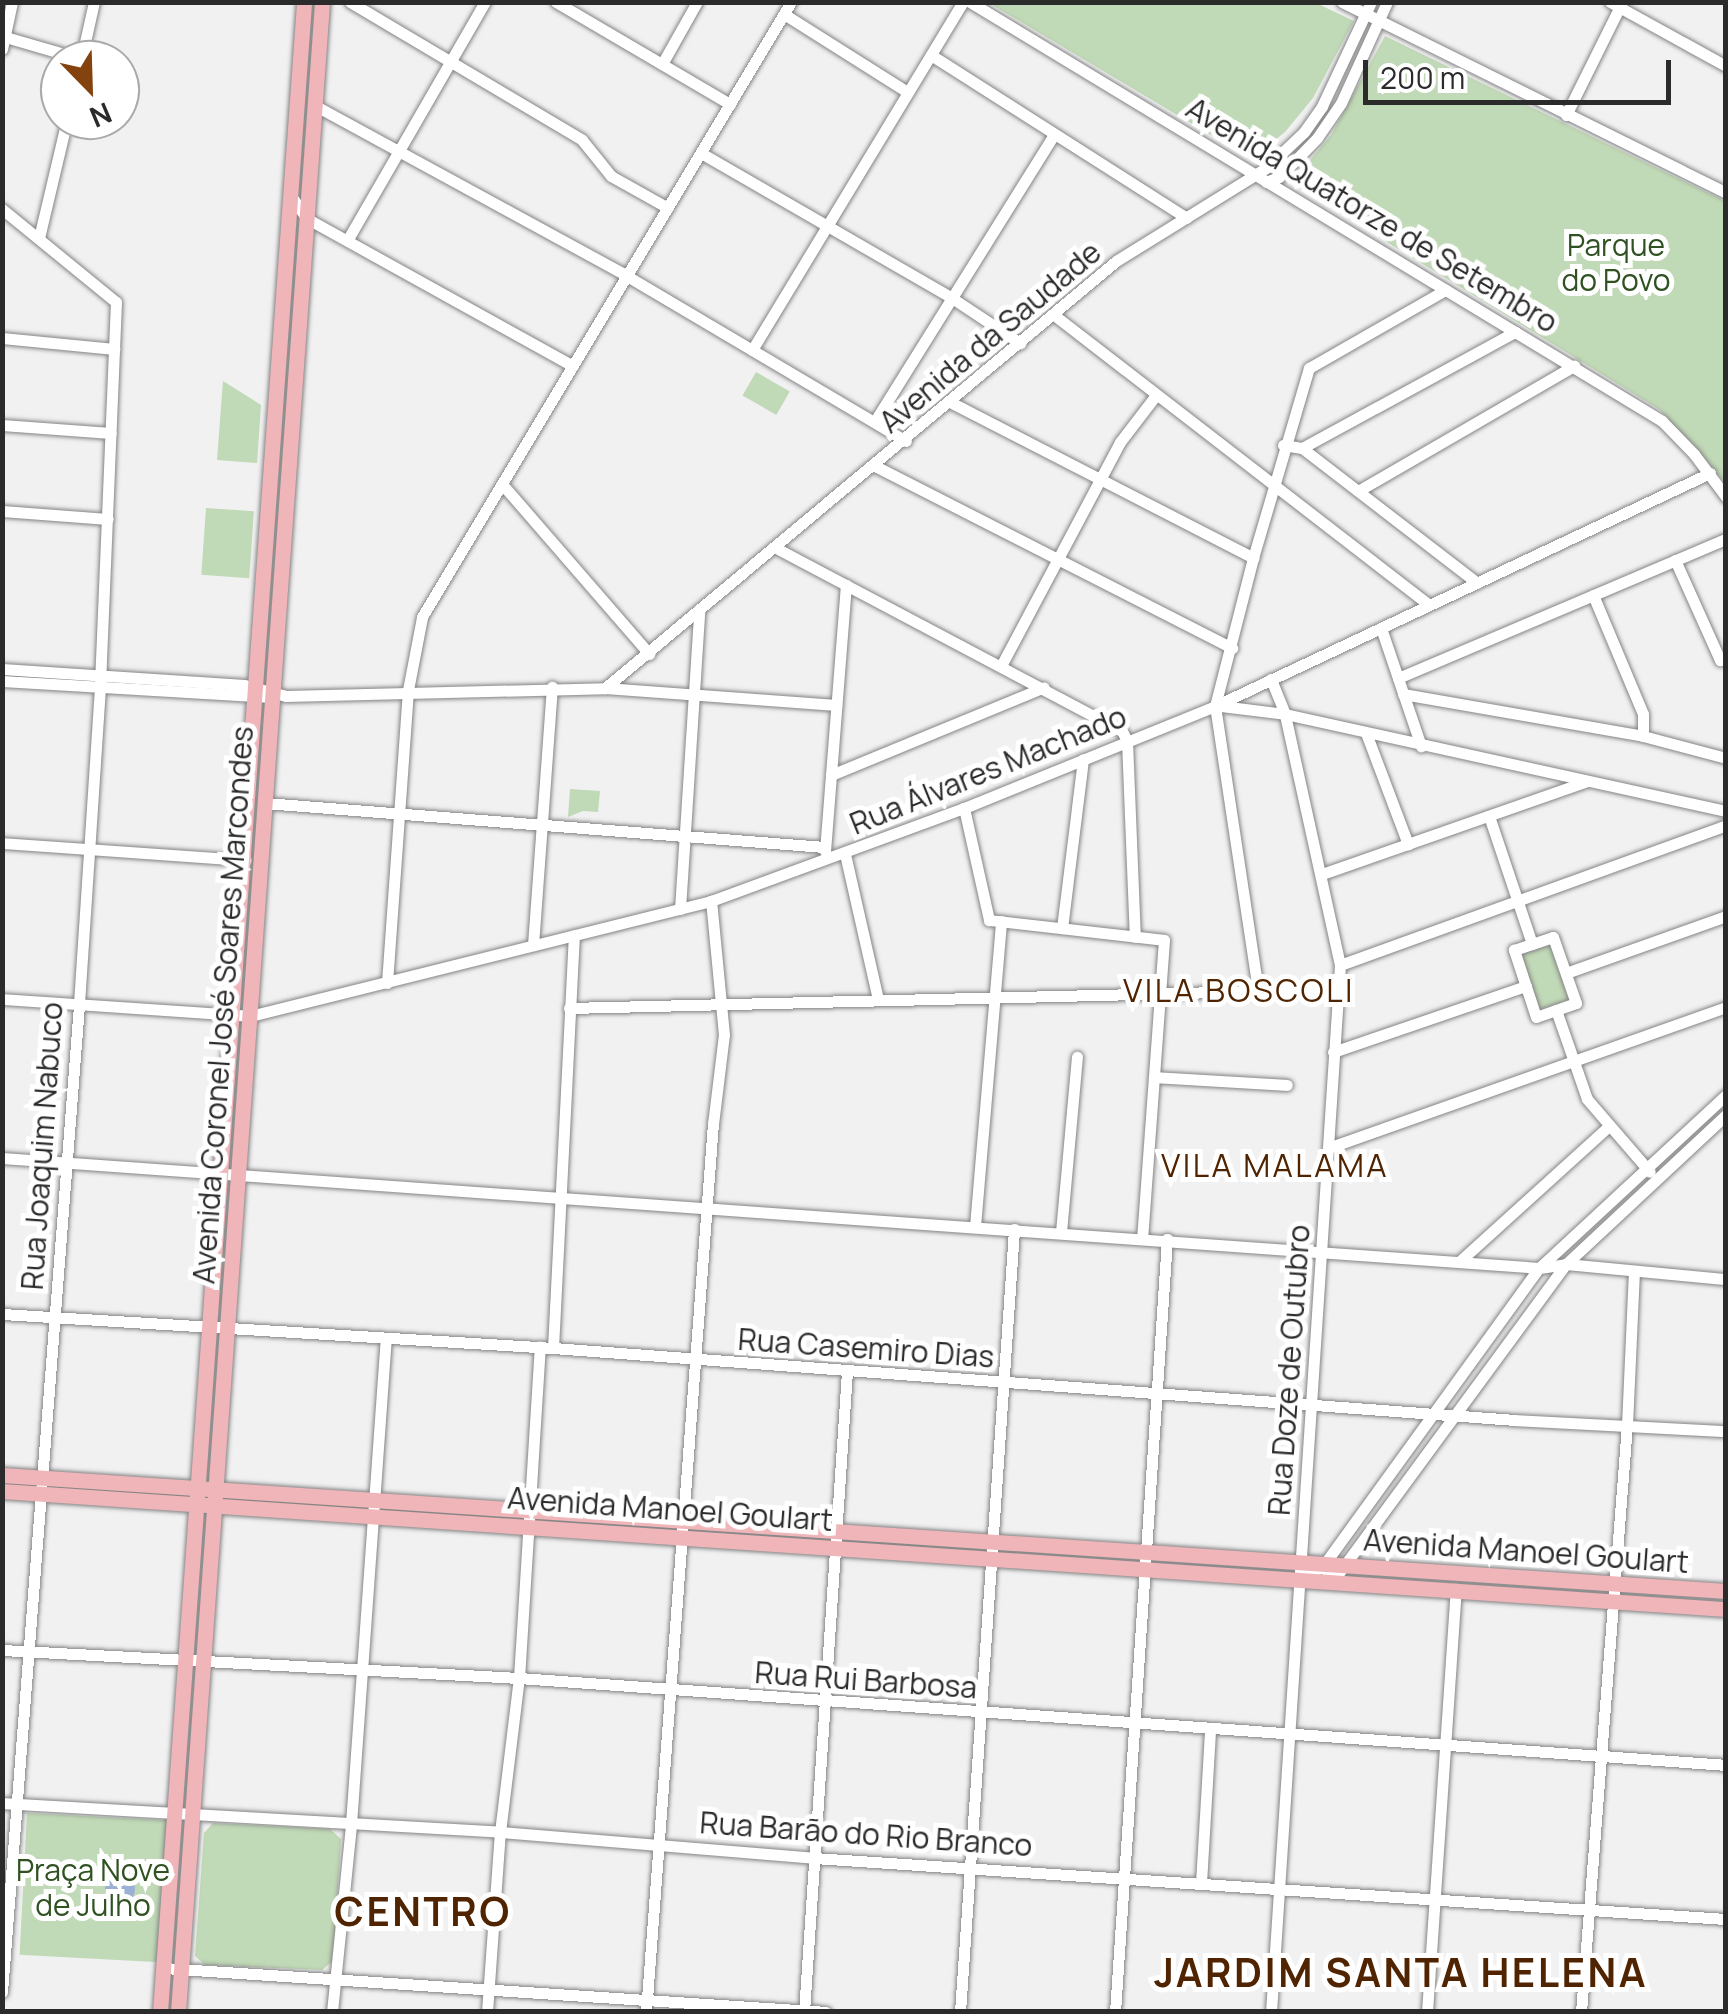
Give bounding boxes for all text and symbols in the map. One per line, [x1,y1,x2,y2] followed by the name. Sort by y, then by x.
[40,40,140,140] north arrow
[1368,40,1676,102] scale bar
[1380,57,1465,98] text: 200 m
[1180,90,1564,340] street label: Avenida Quatorze de Setembro
[84,94,118,137] text: N
[1561,227,1671,298] park label: Parque do Povo
[872,234,1108,440] street label: Avenida da Saudade
[845,698,1131,842] street label: Rua Álvares Machado
[186,725,260,1285] street label: Avenida Coronel José Soares Marcondes
[1123,971,1355,1009] district label: VILA BOSCOLI
[14,1001,70,1291] street label: Rua Joaquim Nabuco
[1161,1146,1389,1184] district label: VILA MALAMA
[1261,1223,1317,1517] street label: Rua Doze de Outubro
[737,1321,995,1375] street label: Rua Casemiro Dias
[506,1480,834,1538] street label: Avenida Manoel Goulart
[1362,1522,1690,1580] street label: Avenida Manoel Goulart
[754,1654,978,1706] street label: Rua Rui Barbosa
[699,1804,1033,1864] street label: Rua Barão do Rio Branco
[16,1852,170,1922] park label: Praça Nove de Julho
[334,1887,512,1935] district label: CENTRO
[1154,1948,1648,1996] district label: JARDIM SANTA HELENA

